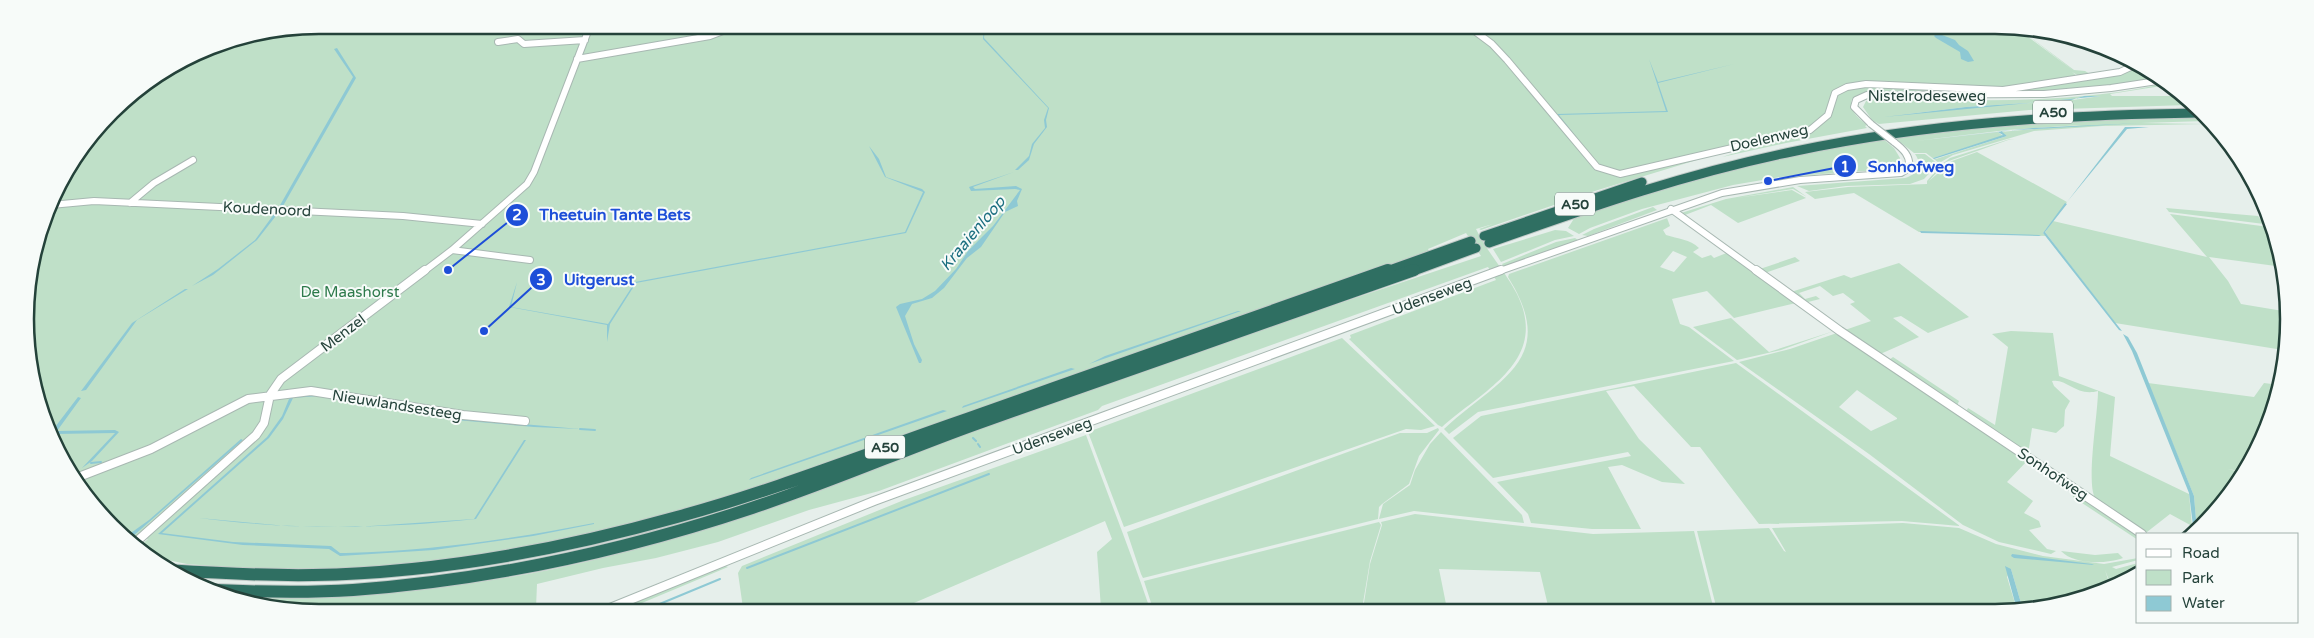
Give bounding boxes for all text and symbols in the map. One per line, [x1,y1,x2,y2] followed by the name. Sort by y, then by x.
[1868,87,1986,105] street label: Nistelrodeseweg
[2033,100,2073,124] road number: A50
[1728,120,1810,156] street label: Doelenweg
[1833,151,1964,182] callout: Sonhofweg
[1868,157,1954,177] text: Sonhofweg
[1840,158,1850,176] text: 1
[936,192,1010,275] water label: Kraaienloop
[1555,192,1595,215] road number: A50
[222,198,312,220] street label: Koudenoord
[505,199,701,230] callout: Theetuin Tante Bets
[538,205,691,225] text: Theetuin Tante Bets
[512,206,522,224] text: 2
[528,264,644,295] callout: Uitgerust
[564,270,635,290] text: Uitgerust
[536,271,546,289] text: 3
[1390,273,1474,319] street label: Udenseweg
[301,283,400,301] park label: De Maashorst
[317,310,369,356] street label: Menzel
[331,386,463,424] street label: Nieuwlandsesteeg
[1010,413,1094,459] street label: Udenseweg
[865,436,905,458] road number: A50
[2014,444,2092,504] street label: Sonhofweg
[2136,533,2299,623] legend
[2182,544,2220,562] text: Road
[2182,569,2214,587] text: Park
[2182,594,2225,612] text: Water

